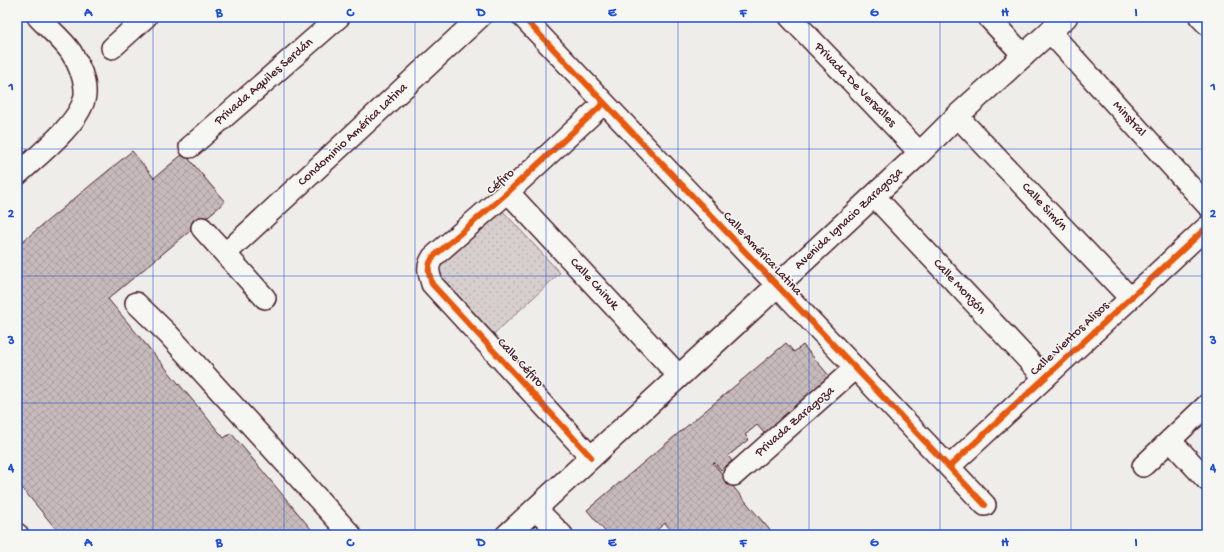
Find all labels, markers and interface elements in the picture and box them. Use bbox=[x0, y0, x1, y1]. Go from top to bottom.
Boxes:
text: A bbox=[83, 6, 93, 21]
text: B bbox=[215, 6, 224, 21]
text: C bbox=[345, 6, 355, 21]
text: D bbox=[476, 6, 486, 21]
text: E bbox=[608, 6, 617, 21]
text: F bbox=[739, 6, 748, 21]
text: G bbox=[870, 6, 879, 21]
text: H bbox=[1001, 6, 1009, 21]
text: I bbox=[1134, 6, 1138, 21]
street label: Privada Aquiles Serdán bbox=[211, 35, 317, 130]
street label: Privada De Versalles bbox=[810, 39, 900, 131]
text: 1 bbox=[7, 80, 14, 95]
street label: Condominio América Latina bbox=[295, 80, 412, 190]
text: 1 bbox=[1209, 80, 1216, 95]
street label: Minstral bbox=[1109, 98, 1149, 140]
street label: Avenida Ignacio Zaragoza bbox=[792, 164, 907, 273]
street label: Céfiro bbox=[484, 166, 518, 198]
street label: Calle Simún bbox=[1018, 180, 1071, 235]
text: 2 bbox=[8, 207, 15, 222]
text: 2 bbox=[1210, 207, 1217, 222]
street label: Calle América Latina bbox=[719, 209, 805, 300]
street label: Calle Chinuk bbox=[566, 255, 622, 314]
street label: Calle Monzón bbox=[930, 256, 989, 318]
street label: Calle Vientos Alisos bbox=[1027, 298, 1113, 379]
text: 3 bbox=[7, 334, 15, 349]
text: 3 bbox=[1209, 334, 1217, 349]
street label: Calle Céfiro bbox=[493, 335, 547, 391]
street label: Privada Zaragoza bbox=[752, 383, 838, 461]
text: 4 bbox=[7, 461, 15, 476]
text: 4 bbox=[1209, 461, 1217, 476]
text: A bbox=[83, 536, 93, 551]
text: B bbox=[215, 536, 224, 551]
text: C bbox=[345, 536, 355, 551]
text: D bbox=[476, 536, 486, 551]
text: E bbox=[608, 536, 617, 551]
text: F bbox=[739, 536, 748, 551]
text: G bbox=[870, 536, 879, 551]
text: H bbox=[1001, 536, 1009, 551]
text: I bbox=[1134, 536, 1138, 551]

